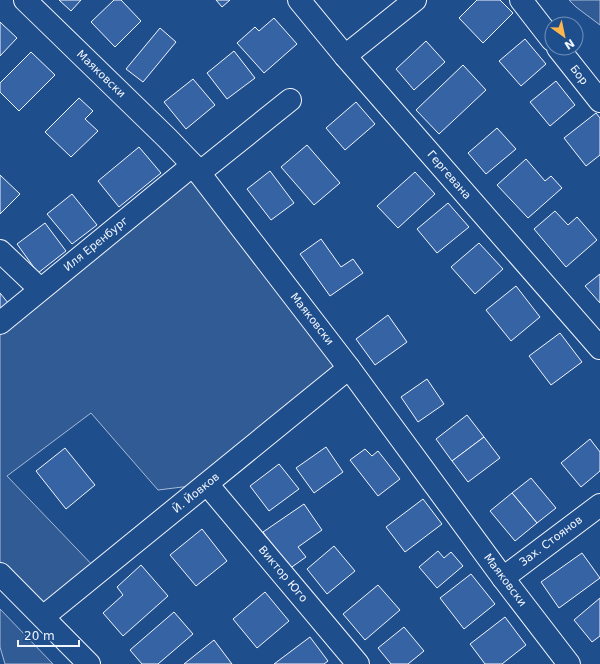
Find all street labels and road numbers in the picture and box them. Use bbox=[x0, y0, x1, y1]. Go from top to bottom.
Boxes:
street label: Маяковски bbox=[74, 48, 128, 100]
street label: Бор bbox=[567, 63, 591, 87]
street label: Гергевана bbox=[424, 148, 474, 202]
street label: Иля Еренбург bbox=[61, 214, 131, 274]
street label: Маяковски bbox=[288, 290, 336, 348]
street label: Й. Йовков bbox=[170, 470, 222, 516]
street label: Зах. Стоянов bbox=[517, 513, 585, 569]
street label: Виктор Юго bbox=[256, 543, 310, 605]
street label: Маяковски bbox=[481, 551, 529, 609]

